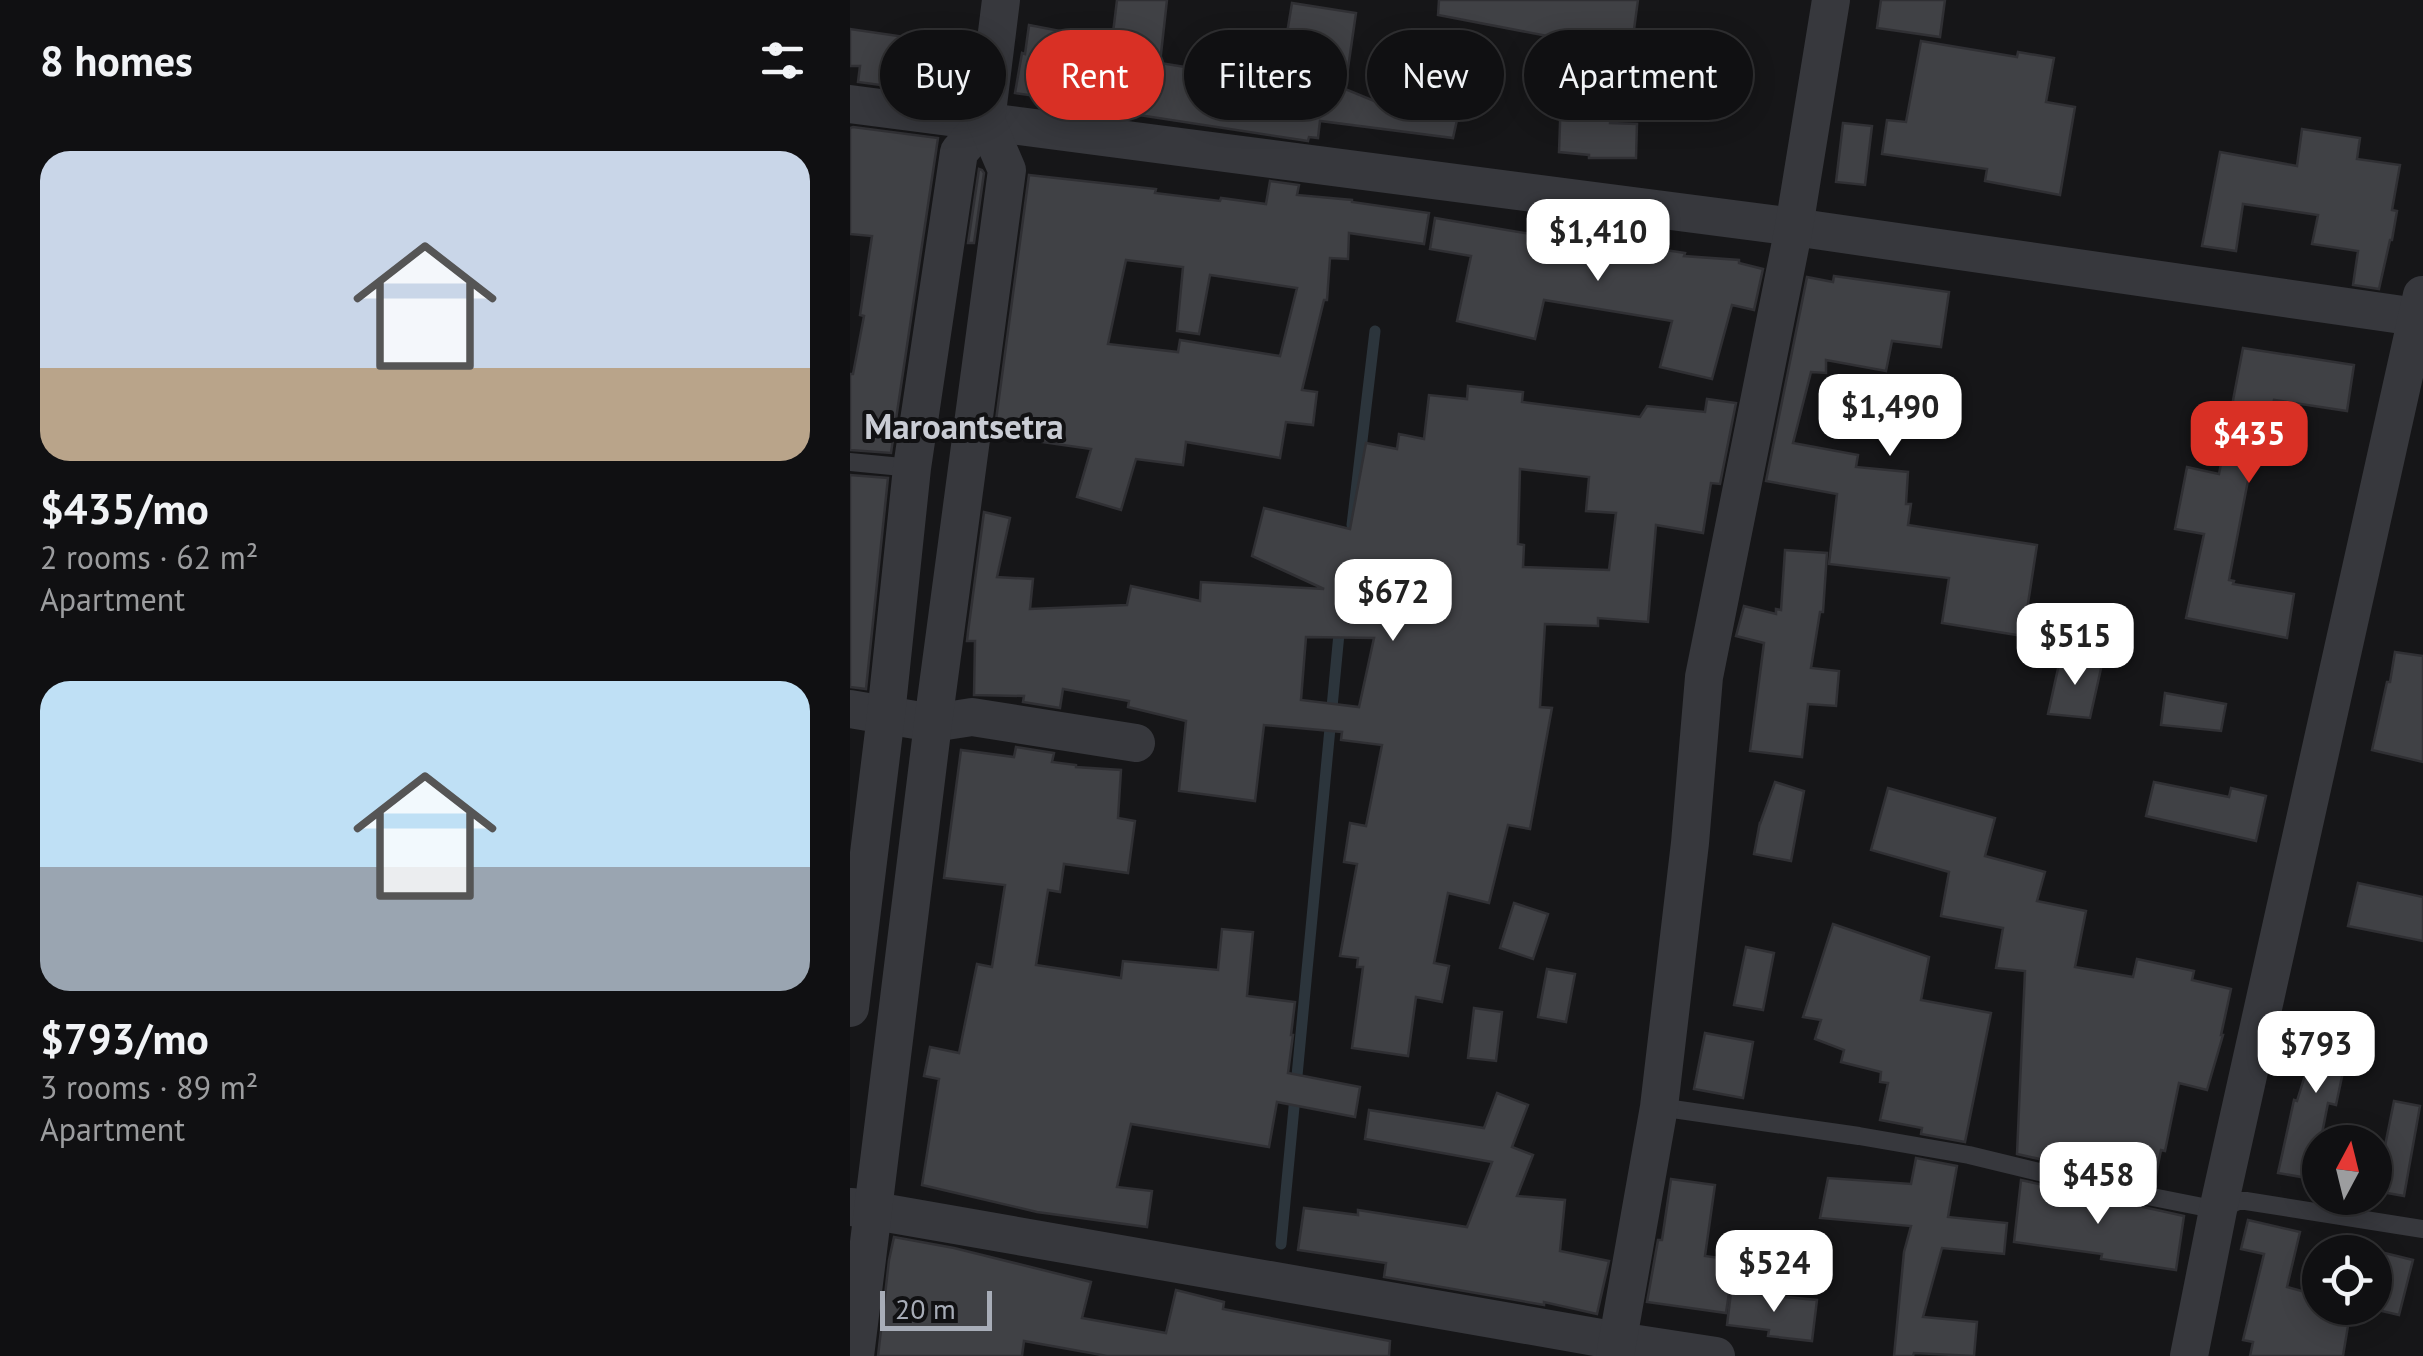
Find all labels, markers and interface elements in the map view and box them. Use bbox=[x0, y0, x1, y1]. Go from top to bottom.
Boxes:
chip: Buy bbox=[880, 30, 1006, 120]
chip: Rent bbox=[1026, 30, 1164, 120]
chip: Filters bbox=[1184, 30, 1347, 120]
chip: New bbox=[1367, 30, 1504, 120]
chip: Apartment bbox=[1524, 30, 1753, 120]
text: 8 homes bbox=[40, 33, 193, 88]
icon: filters bbox=[755, 33, 810, 88]
pin: $1,410 bbox=[1517, 199, 1679, 284]
text: $1,410 bbox=[1549, 210, 1647, 252]
icon: home bbox=[335, 216, 515, 396]
pin: $1,490 bbox=[1809, 374, 1971, 459]
text: $1,490 bbox=[1841, 385, 1939, 427]
pin: $435 bbox=[2190, 401, 2308, 486]
district label: Maroantsetra bbox=[864, 403, 1064, 449]
text: $435 bbox=[2213, 412, 2285, 454]
text: $435/mo bbox=[40, 481, 209, 536]
text: 2 rooms · 62 m² bbox=[40, 536, 258, 578]
pin: $672 bbox=[1334, 559, 1452, 644]
text: $672 bbox=[1357, 570, 1429, 612]
text: Apartment bbox=[40, 578, 185, 620]
pin: $515 bbox=[2016, 603, 2134, 688]
text: $515 bbox=[2039, 614, 2111, 656]
icon: home bbox=[335, 746, 515, 926]
text: $793/mo bbox=[40, 1011, 209, 1066]
pin: $793 bbox=[2257, 1011, 2375, 1096]
text: $793 bbox=[2280, 1022, 2352, 1064]
text: 3 rooms · 89 m² bbox=[40, 1066, 258, 1108]
text: Apartment bbox=[40, 1108, 185, 1150]
north arrow bbox=[2302, 1125, 2392, 1215]
map controls bbox=[2302, 1125, 2392, 1325]
pin: $458 bbox=[2039, 1142, 2157, 1227]
text: $458 bbox=[2062, 1153, 2134, 1195]
pin: $524 bbox=[1715, 1230, 1833, 1315]
button: locate bbox=[2302, 1235, 2392, 1325]
text: $524 bbox=[1738, 1241, 1810, 1283]
scale bar bbox=[880, 1286, 992, 1330]
text: 20 m bbox=[895, 1290, 956, 1327]

